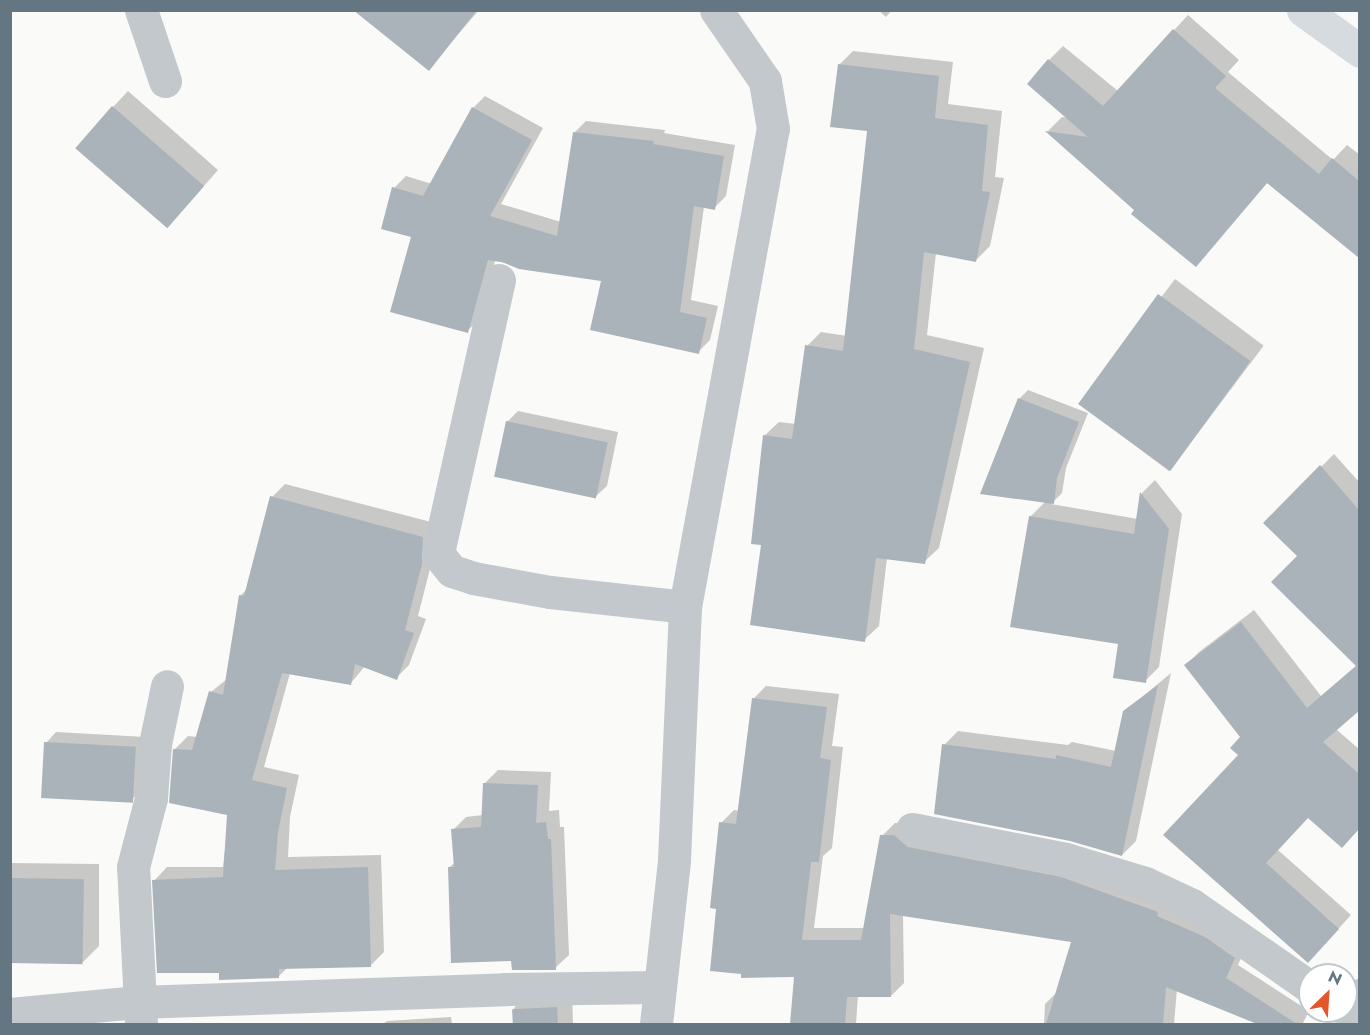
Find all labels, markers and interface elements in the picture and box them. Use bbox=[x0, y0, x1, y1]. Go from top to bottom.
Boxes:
north arrow bbox=[1298, 963, 1358, 1023]
text: N bbox=[1324, 965, 1346, 991]

